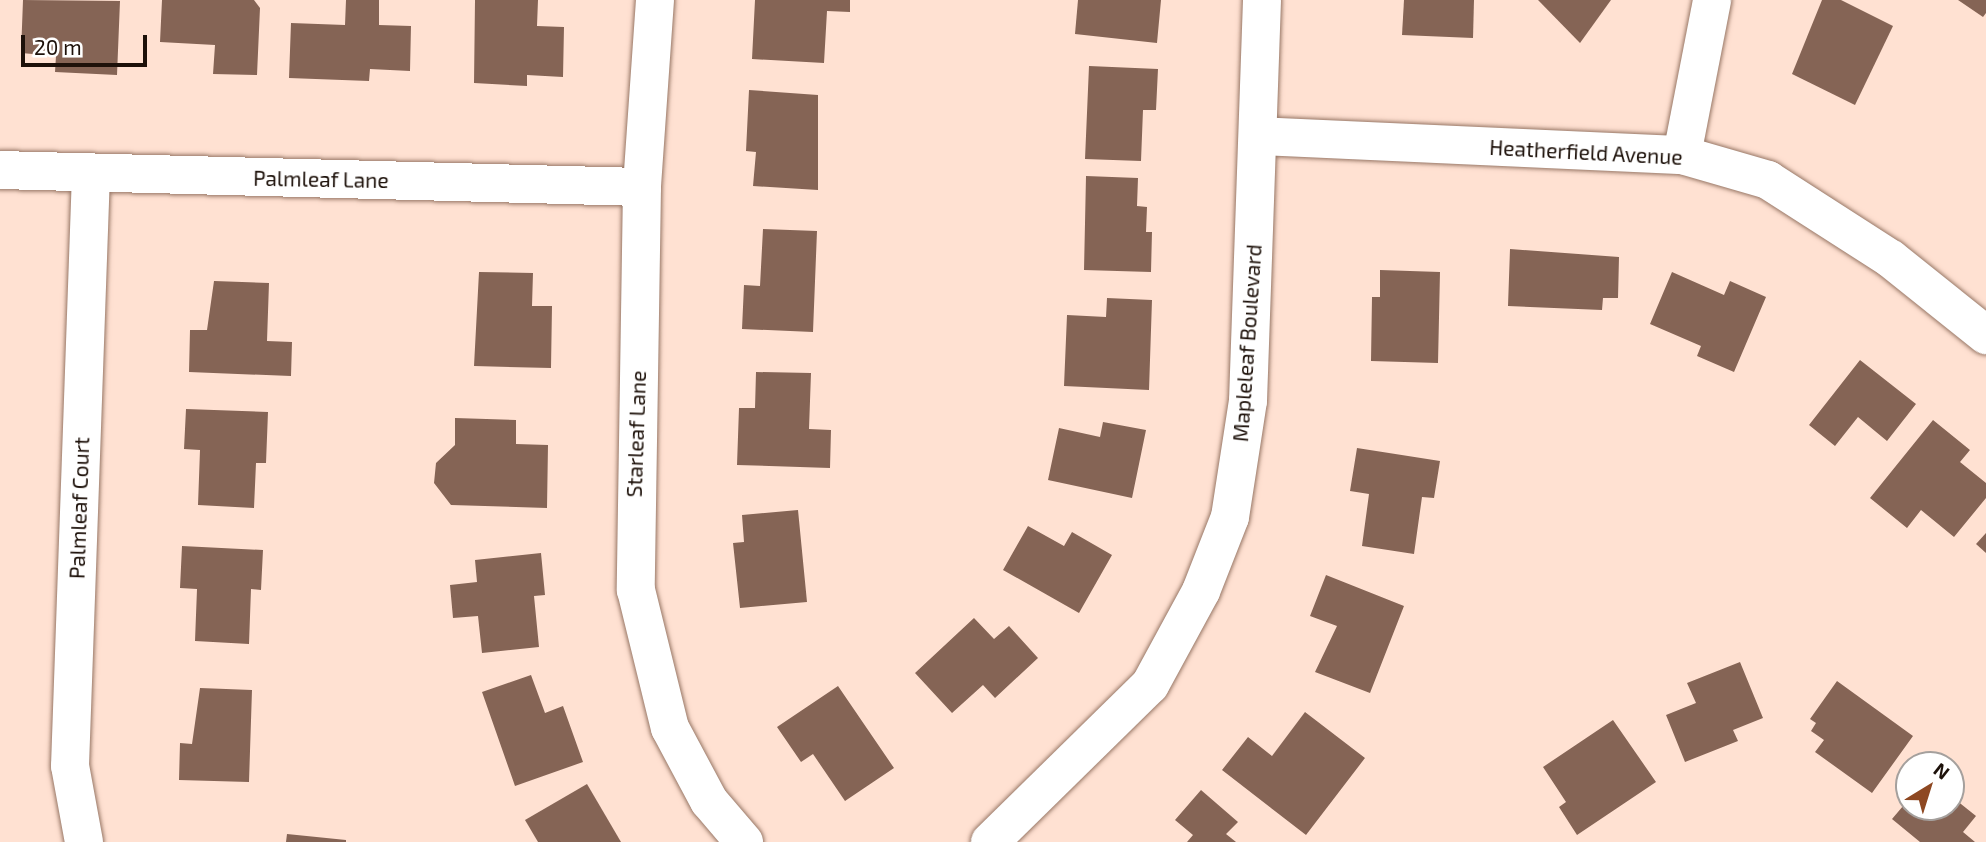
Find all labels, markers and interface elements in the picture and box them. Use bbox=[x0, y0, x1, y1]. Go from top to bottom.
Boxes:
scale bar bbox=[24, 21, 150, 65]
text: 20 m bbox=[34, 34, 82, 59]
street label: Heatherfield Avenue bbox=[1488, 134, 1684, 170]
street label: Palmleaf Lane bbox=[253, 165, 389, 193]
street label: Mapleleaf Boulevard bbox=[1228, 243, 1266, 443]
street label: Starleaf Lane bbox=[621, 370, 651, 498]
street label: Palmleaf Court bbox=[64, 436, 94, 580]
north arrow bbox=[1895, 751, 1965, 821]
text: N bbox=[1930, 757, 1954, 784]

